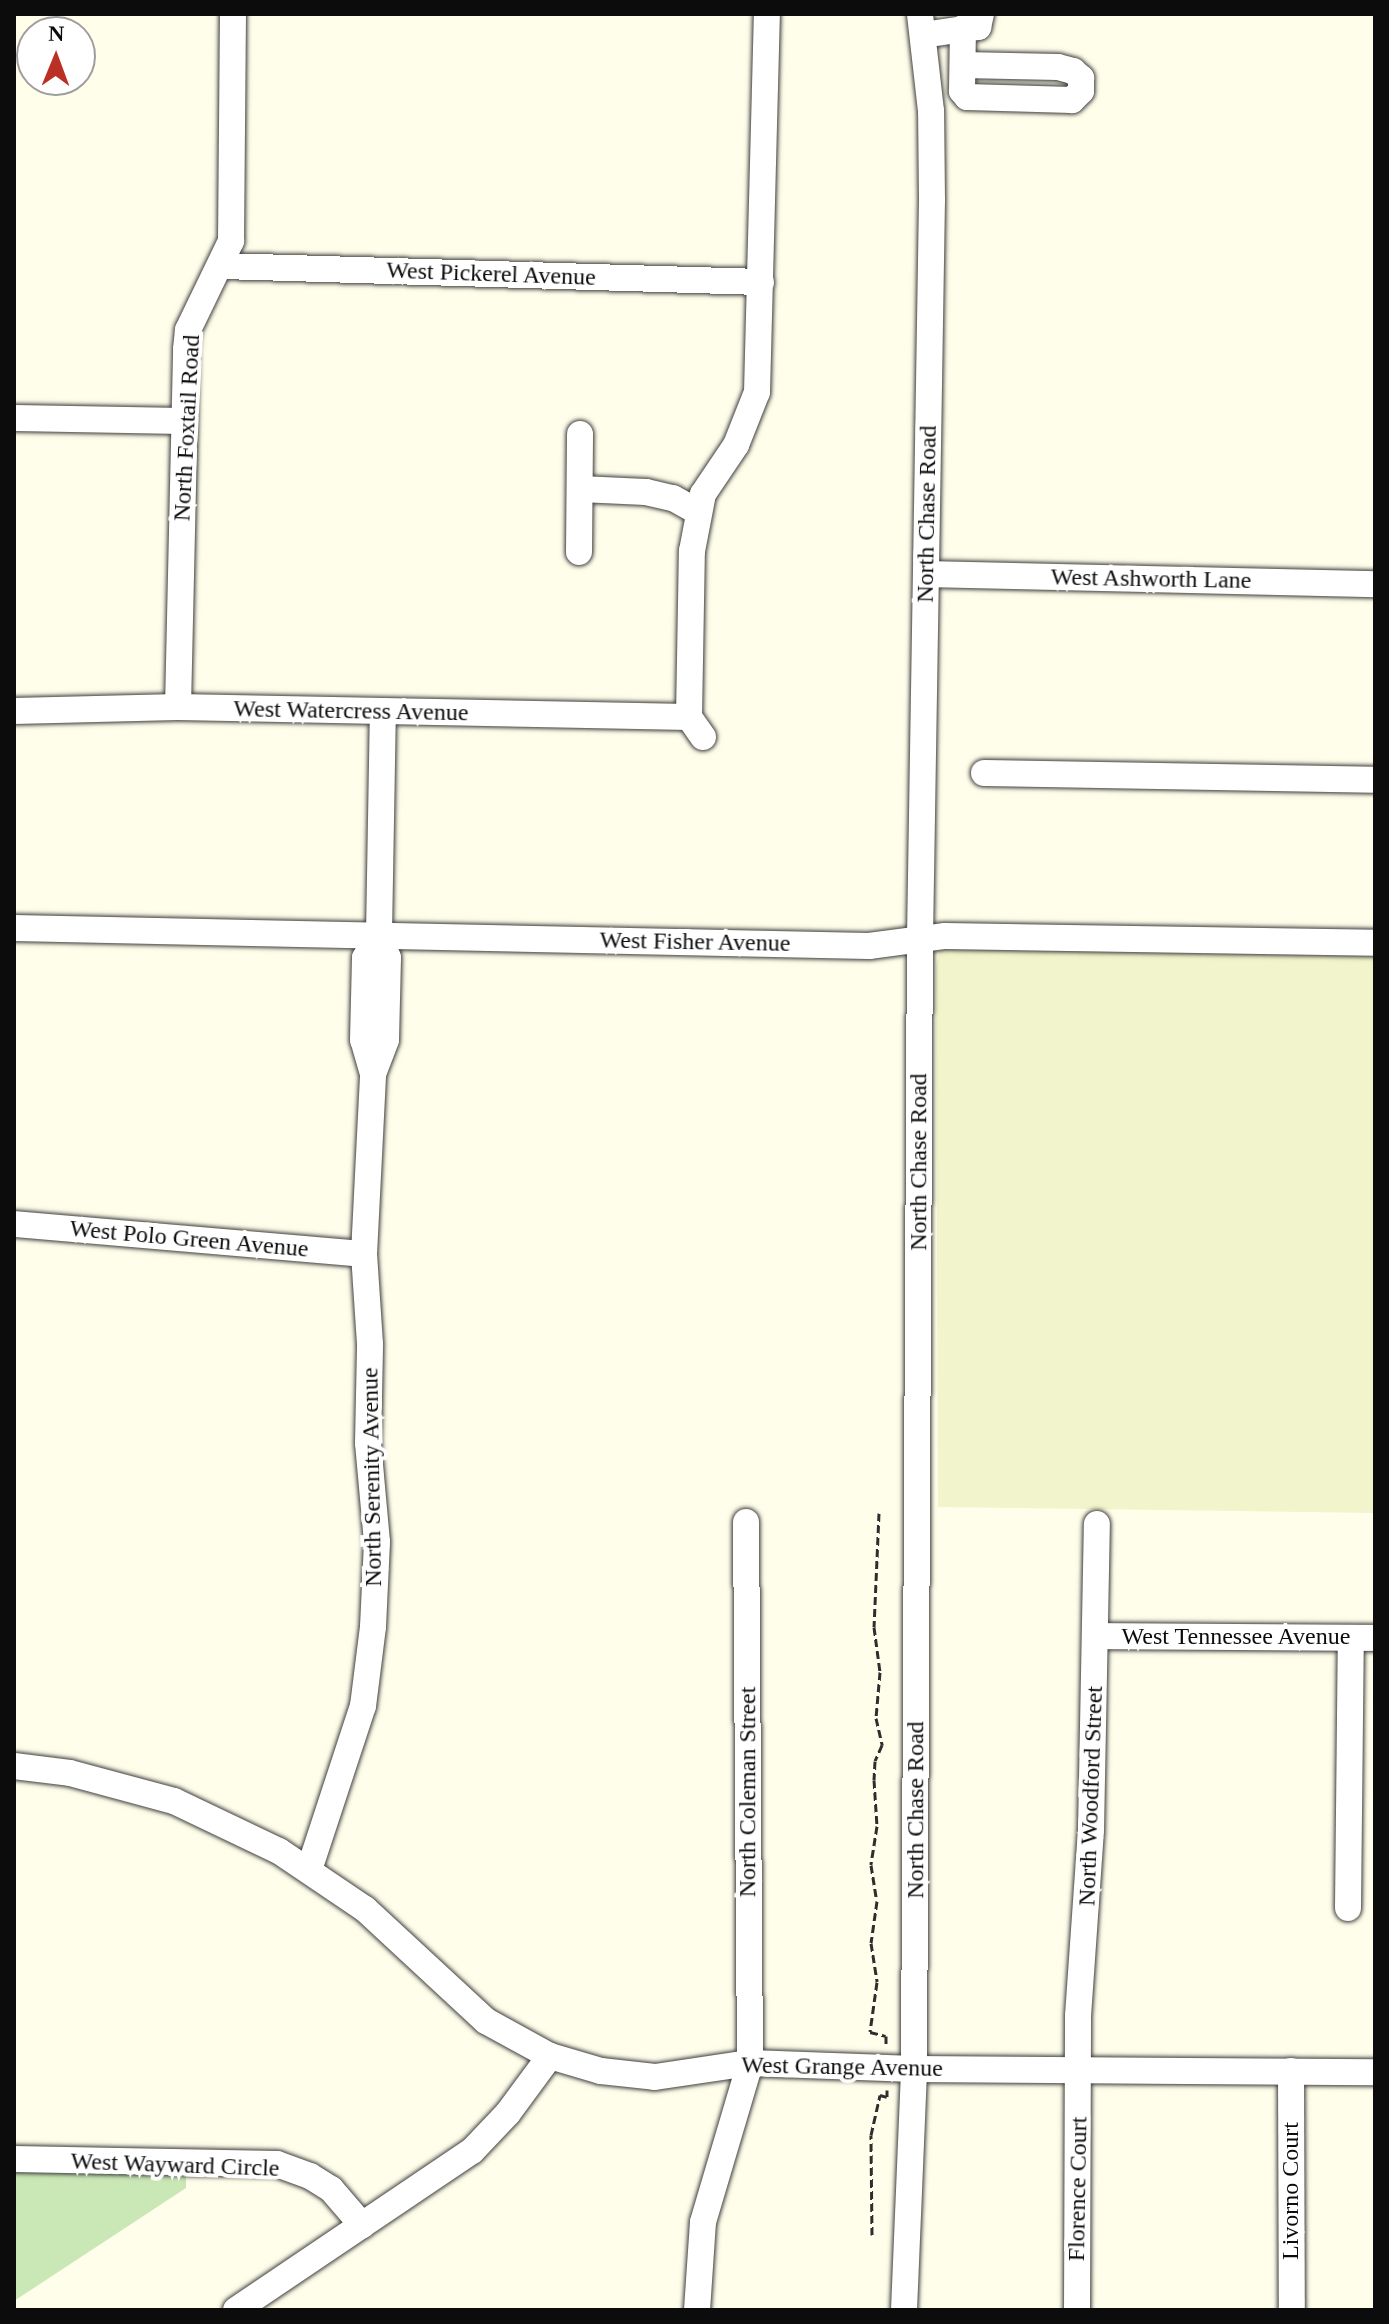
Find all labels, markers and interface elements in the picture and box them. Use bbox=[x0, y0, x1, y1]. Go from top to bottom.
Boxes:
north arrow bbox=[16, 16, 96, 96]
text: N bbox=[48, 21, 65, 46]
street label: West Pickerel Avenue bbox=[385, 256, 597, 292]
street label: North Foxtail Road bbox=[168, 334, 206, 522]
street label: North Chase Road bbox=[911, 425, 943, 603]
street label: West Ashworth Lane bbox=[1050, 563, 1252, 595]
street label: West Watercress Avenue bbox=[232, 695, 470, 727]
street label: West Fisher Avenue bbox=[599, 926, 791, 958]
street label: North Chase Road bbox=[905, 1073, 933, 1251]
street label: West Polo Green Avenue bbox=[68, 1214, 310, 1264]
street label: North Serenity Avenue bbox=[356, 1366, 388, 1588]
street label: West Tennessee Avenue bbox=[1121, 1623, 1351, 1651]
street label: North Woodford Street bbox=[1073, 1685, 1109, 1907]
street label: North Coleman Street bbox=[734, 1687, 762, 1897]
street label: North Chase Road bbox=[902, 1721, 930, 1899]
street label: West Grange Avenue bbox=[740, 2051, 944, 2083]
street label: Florence Court bbox=[1062, 2116, 1094, 2262]
street label: Livorno Court bbox=[1277, 2122, 1305, 2260]
street label: West Wayward Circle bbox=[70, 2147, 280, 2183]

